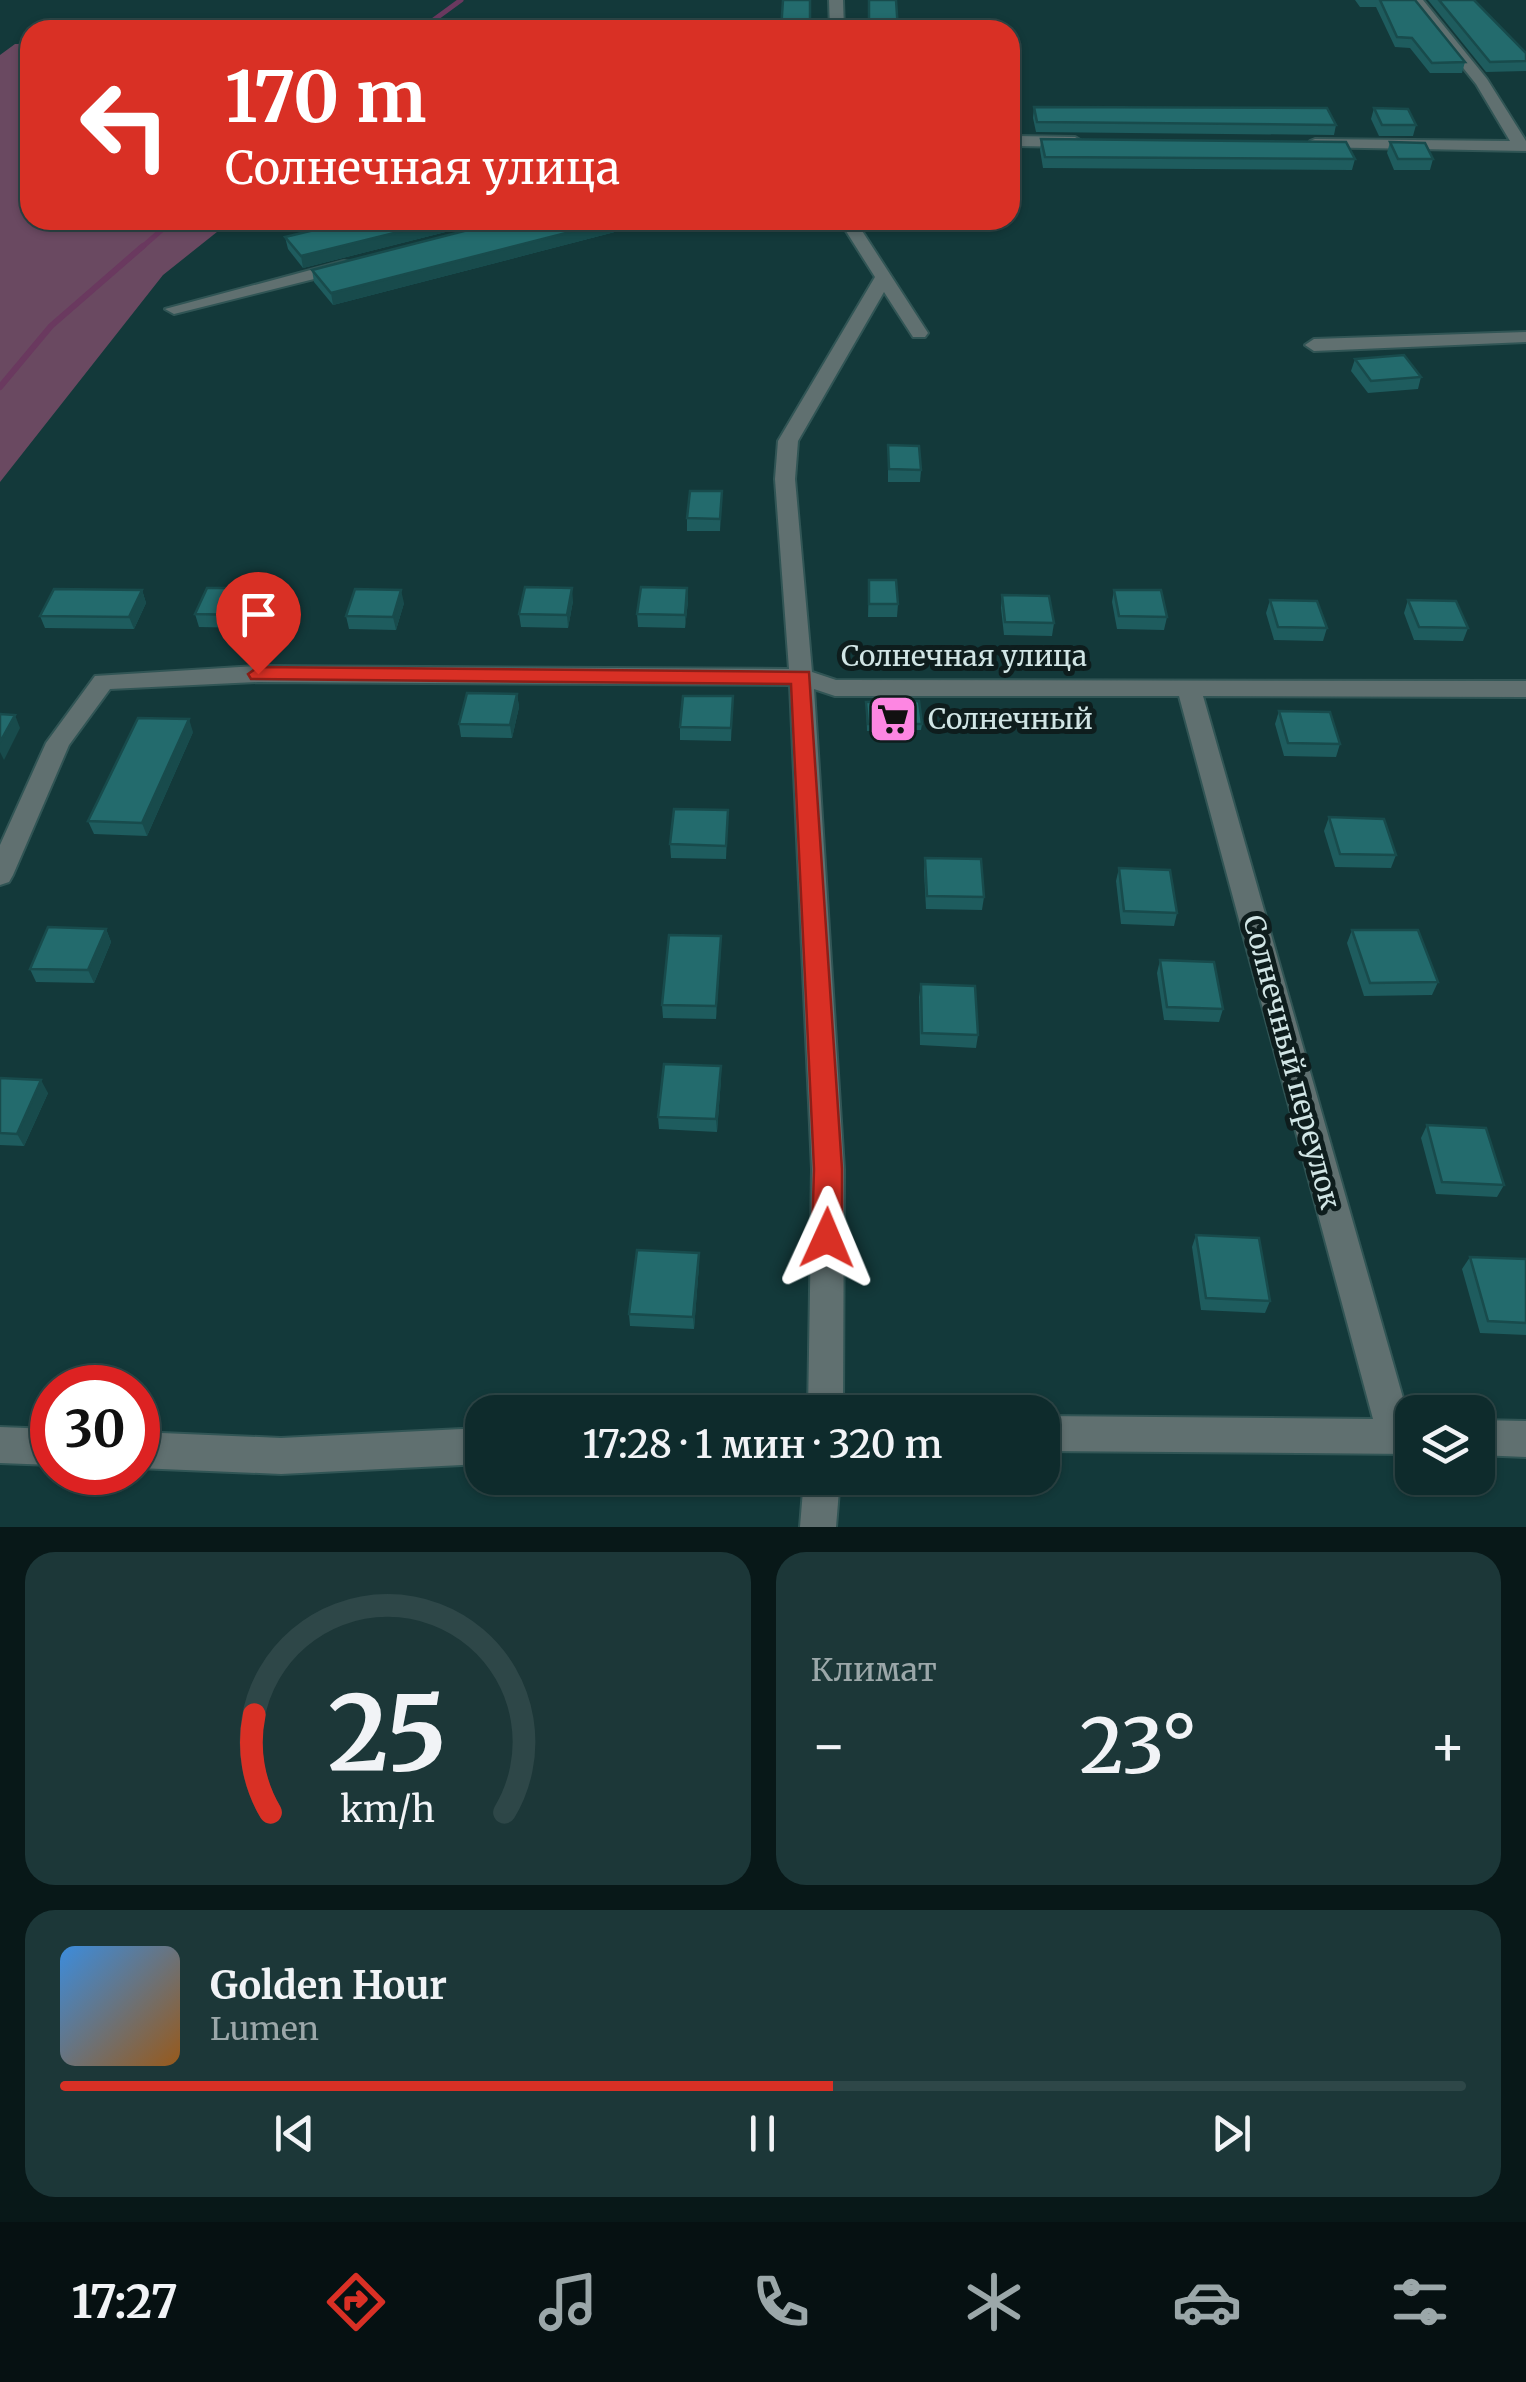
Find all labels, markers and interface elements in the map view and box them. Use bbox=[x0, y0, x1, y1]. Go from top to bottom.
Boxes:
text: 170 m bbox=[225, 53, 426, 141]
icon: left bbox=[60, 60, 190, 190]
text: Солнечная улица bbox=[225, 140, 620, 196]
pin bbox=[216, 572, 301, 675]
icon: arrive bbox=[231, 587, 286, 642]
street label: Солнечная улица bbox=[841, 638, 1087, 674]
supermarket icon: Солнечный bbox=[867, 693, 919, 745]
place label: Солнечный bbox=[928, 701, 1093, 737]
street label: Солнечный переулок bbox=[1235, 911, 1349, 1213]
position arrow bbox=[775, 1186, 879, 1290]
speed limit sign: 30 bbox=[30, 1365, 160, 1495]
map controls bbox=[1395, 1395, 1495, 1495]
button: layers bbox=[1395, 1395, 1495, 1495]
text: 17:28 · 1 мин · 320 m bbox=[582, 1421, 943, 1468]
text: Климат bbox=[811, 1650, 937, 1690]
text: 25 bbox=[328, 1668, 447, 1798]
text: 23° bbox=[1079, 1699, 1197, 1793]
text: − bbox=[811, 1711, 847, 1780]
text: + bbox=[1429, 1711, 1466, 1780]
text: km/h bbox=[340, 1787, 435, 1832]
text: Golden Hour bbox=[210, 1962, 447, 2009]
text: Lumen bbox=[210, 2009, 319, 2049]
icon: previous bbox=[267, 2106, 322, 2161]
icon: pause bbox=[735, 2106, 790, 2161]
icon: next bbox=[1204, 2106, 1259, 2161]
icon: directions bbox=[321, 2267, 391, 2337]
icon: music bbox=[533, 2267, 603, 2337]
icon: phone bbox=[746, 2267, 816, 2337]
icon: climate bbox=[959, 2267, 1029, 2337]
icon: car bbox=[1172, 2267, 1242, 2337]
icon: filters bbox=[1385, 2267, 1455, 2337]
text: 17:27 bbox=[71, 2274, 178, 2330]

